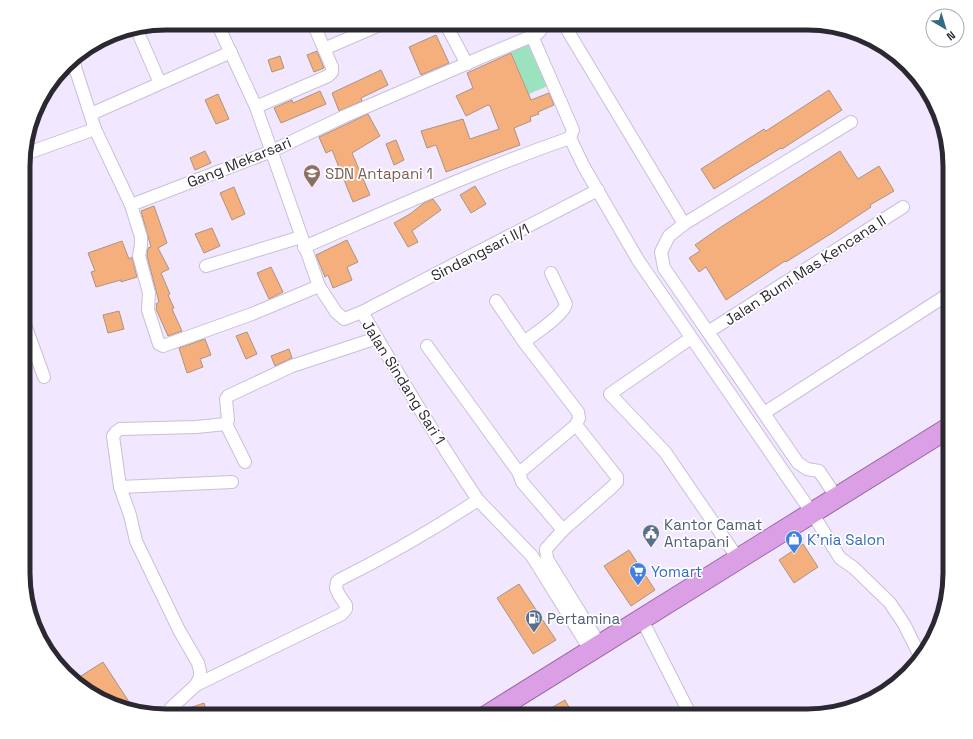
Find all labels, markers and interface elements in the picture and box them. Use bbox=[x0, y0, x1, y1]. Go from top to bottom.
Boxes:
north arrow bbox=[925, 8, 965, 48]
text: N bbox=[944, 28, 958, 44]
street label: Gang Mekarsari bbox=[184, 132, 294, 192]
school or university icon: SDN Antapani 1 bbox=[302, 163, 322, 188]
place label: SDN Antapani 1 bbox=[325, 164, 433, 183]
street label: Jalan Bumi Mas Kencana II bbox=[721, 211, 889, 329]
street label: Sindangsari II/1 bbox=[428, 219, 532, 285]
street label: Jalan Sindang Sari 1 bbox=[358, 316, 450, 448]
place label: Kantor Camat Antapani bbox=[664, 515, 762, 551]
public building icon: Kantor Camat Antapani bbox=[641, 523, 661, 548]
shop icon: K'nia Salon bbox=[784, 529, 804, 554]
place label: K'nia Salon bbox=[807, 530, 885, 549]
supermarket icon: Yomart bbox=[628, 561, 648, 586]
place label: Yomart bbox=[651, 562, 702, 581]
fuel station icon: Pertamina bbox=[524, 608, 544, 633]
place label: Pertamina bbox=[547, 609, 621, 628]

